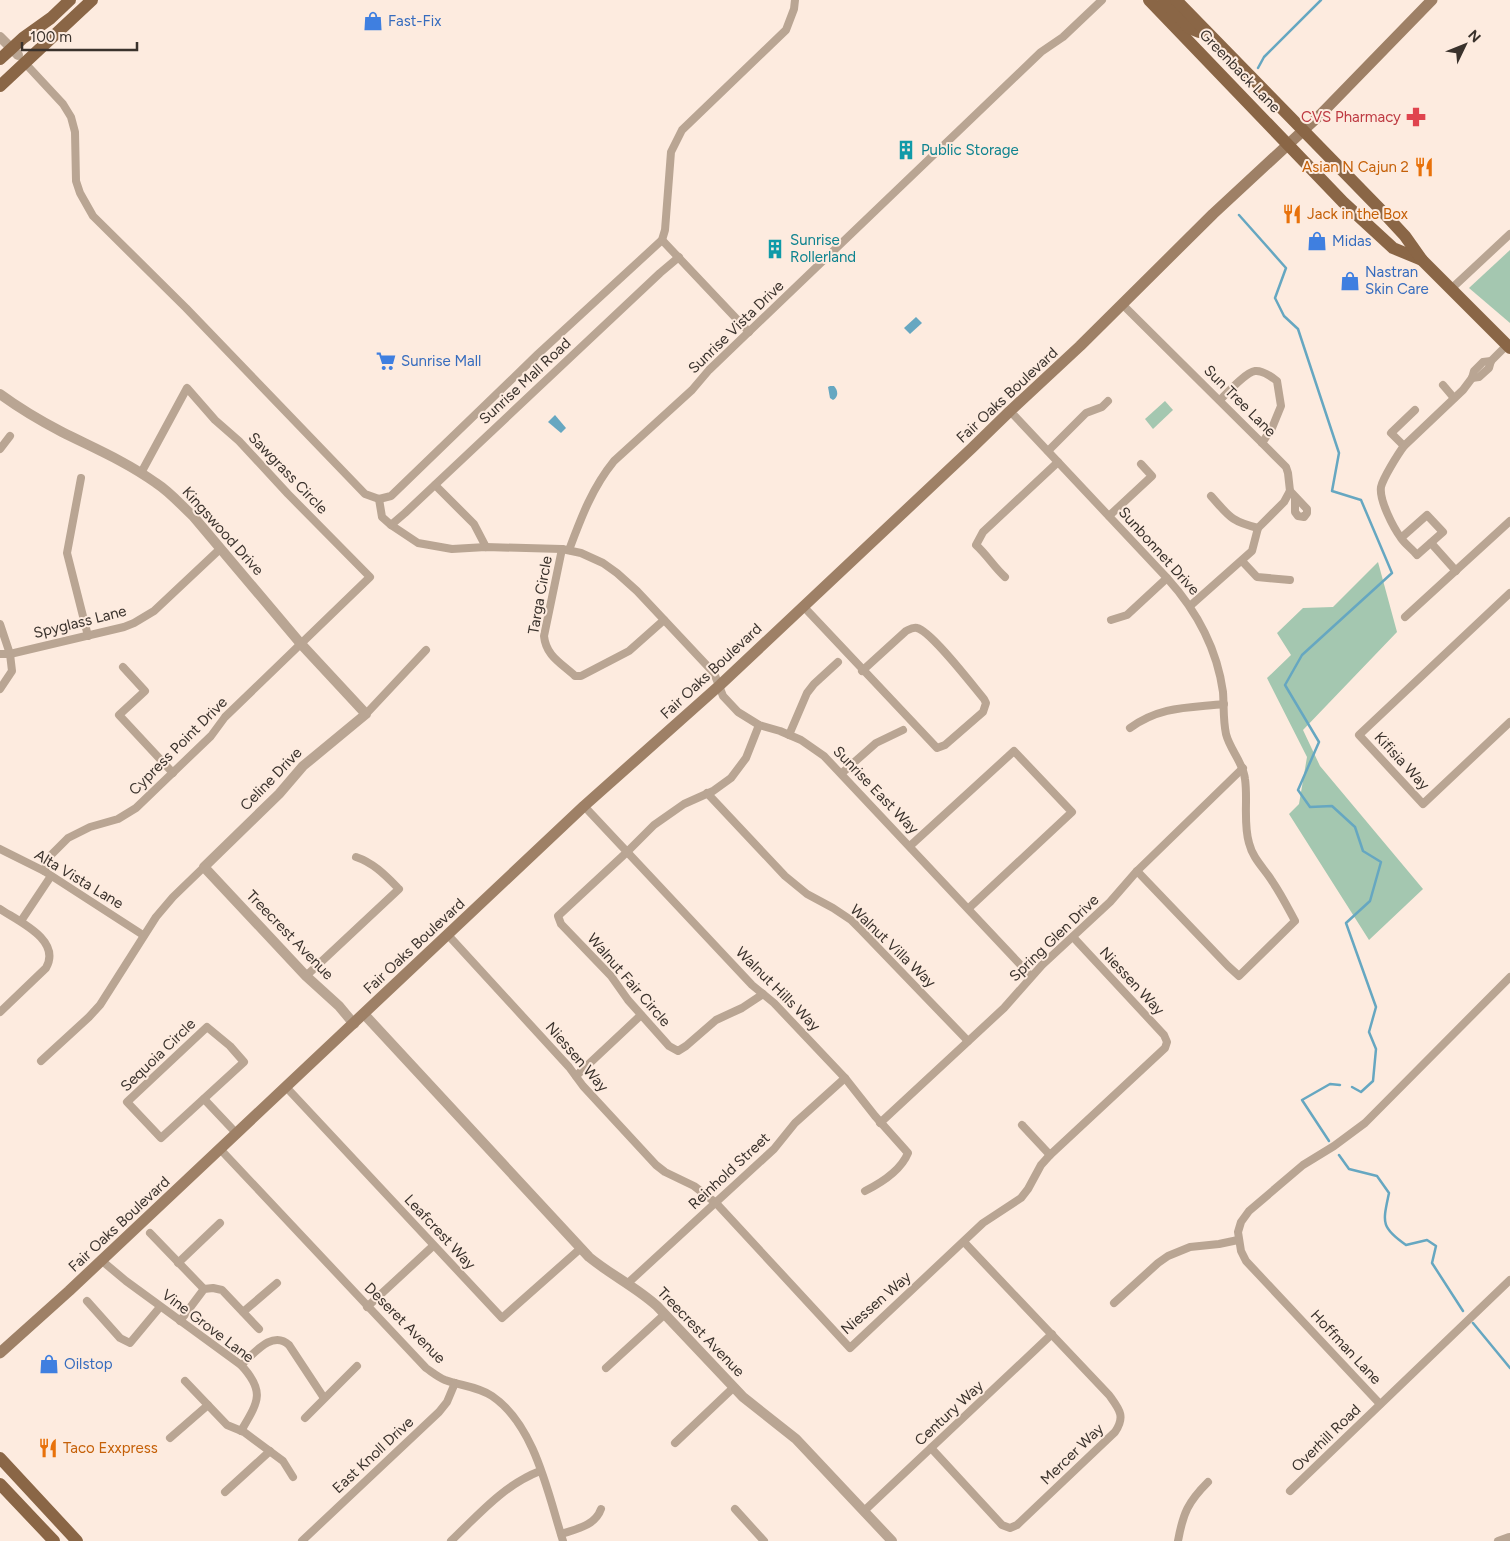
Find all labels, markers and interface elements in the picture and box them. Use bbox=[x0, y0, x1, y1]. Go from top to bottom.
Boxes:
shop icon: Fast-Fix bbox=[362, 10, 384, 32]
place label: Fast-Fix bbox=[388, 12, 441, 30]
scale bar bbox=[22, 20, 138, 52]
north arrow bbox=[1440, 20, 1490, 70]
street label: Greenback Lane bbox=[1196, 26, 1284, 116]
text: N bbox=[1464, 27, 1484, 46]
text: 100 m bbox=[30, 28, 72, 46]
pharmacy icon: CVS Pharmacy bbox=[1405, 106, 1427, 128]
place label: CVS Pharmacy bbox=[1301, 108, 1401, 126]
building icon: Public Storage bbox=[895, 139, 917, 161]
place label: Public Storage bbox=[921, 141, 1019, 159]
restaurant icon: Asian N Cajun 2 bbox=[1413, 156, 1435, 178]
place label: Asian N Cajun 2 bbox=[1302, 158, 1409, 176]
restaurant icon: Jack in the Box bbox=[1281, 203, 1303, 225]
place label: Jack in the Box bbox=[1307, 205, 1408, 223]
shop icon: Midas bbox=[1306, 230, 1328, 252]
place label: Sunrise Rollerland bbox=[790, 231, 856, 266]
place label: Midas bbox=[1332, 232, 1372, 250]
building icon: Sunrise Rollerland bbox=[764, 238, 786, 260]
place label: Nastran Skin Care bbox=[1365, 263, 1429, 298]
shop icon: Nastran Skin Care bbox=[1339, 270, 1361, 292]
street label: Sunrise Vista Drive bbox=[684, 277, 788, 377]
street label: Sunrise Mall Road bbox=[476, 334, 574, 428]
street label: Fair Oaks Boulevard bbox=[953, 343, 1061, 447]
supermarket icon: Sunrise Mall bbox=[375, 350, 397, 372]
place label: Sunrise Mall bbox=[401, 352, 481, 370]
street label: Sun Tree Lane bbox=[1200, 361, 1280, 441]
street label: Sawgrass Circle bbox=[245, 428, 331, 518]
street label: Kingswood Drive bbox=[179, 483, 267, 579]
street label: Sunbonnet Drive bbox=[1115, 503, 1203, 599]
street label: Targa Circle bbox=[524, 554, 556, 636]
street label: Spyglass Lane bbox=[32, 602, 128, 642]
street label: Fair Oaks Boulevard bbox=[657, 619, 765, 723]
street label: Cypress Point Drive bbox=[125, 693, 231, 799]
street label: Kifisia Way bbox=[1371, 728, 1433, 794]
street label: Sunrise East Way bbox=[829, 742, 923, 838]
street label: Celine Drive bbox=[236, 744, 306, 814]
street label: Alta Vista Lane bbox=[31, 845, 127, 913]
street label: Treecrest Avenue bbox=[243, 886, 337, 984]
street label: Spring Glen Drive bbox=[1006, 891, 1102, 985]
street label: Fair Oaks Boulevard bbox=[360, 894, 468, 998]
street label: Walnut Villa Way bbox=[846, 901, 940, 991]
street label: Walnut Fair Circle bbox=[584, 930, 674, 1030]
street label: Walnut Hills Way bbox=[732, 943, 824, 1035]
street label: Niessen Way bbox=[1096, 943, 1168, 1019]
street label: Sequoia Circle bbox=[117, 1015, 199, 1095]
street label: Niessen Way bbox=[542, 1018, 612, 1096]
street label: Reinhold Street bbox=[685, 1129, 774, 1213]
street label: Fair Oaks Boulevard bbox=[65, 1172, 173, 1276]
street label: Leafcrest Way bbox=[401, 1191, 479, 1273]
street label: Niessen Way bbox=[837, 1268, 915, 1338]
street label: Deseret Avenue bbox=[361, 1279, 449, 1367]
street label: Treecrest Avenue bbox=[654, 1283, 748, 1381]
street label: Vine Grove Lane bbox=[158, 1286, 258, 1366]
street label: Hoffman Lane bbox=[1307, 1306, 1385, 1388]
shop icon: Oilstop bbox=[38, 1353, 60, 1375]
place label: Oilstop bbox=[64, 1355, 113, 1373]
street label: Century Way bbox=[911, 1377, 987, 1449]
street label: Overhill Road bbox=[1288, 1401, 1364, 1475]
street label: East Knoll Drive bbox=[329, 1413, 417, 1497]
street label: Mercer Way bbox=[1037, 1420, 1107, 1488]
restaurant icon: Taco Exxpress bbox=[37, 1437, 59, 1459]
place label: Taco Exxpress bbox=[63, 1439, 158, 1457]

